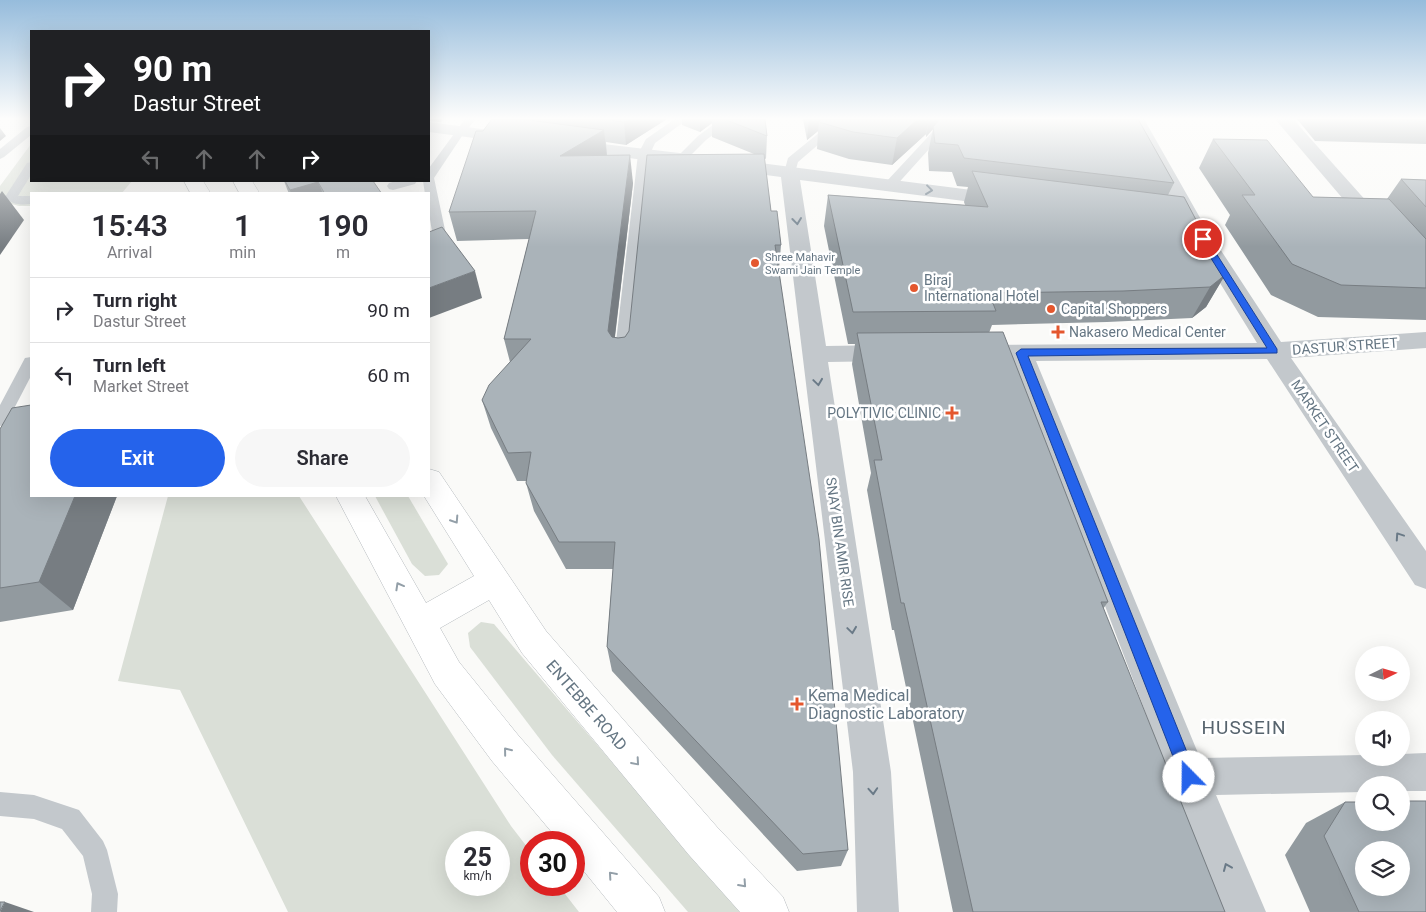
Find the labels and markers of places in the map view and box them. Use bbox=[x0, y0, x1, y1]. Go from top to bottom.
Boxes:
pin bbox=[1182, 218, 1224, 260]
place label: Shree Mahavir Swami Jain Temple bbox=[765, 251, 861, 277]
marker: Shree Mahavir Swami Jain Temple bbox=[749, 257, 761, 269]
place label: Biraj International Hotel bbox=[924, 272, 1039, 304]
marker: Biraj International Hotel bbox=[908, 282, 920, 294]
place label: Capital Shoppers bbox=[1061, 301, 1167, 317]
marker: Capital Shoppers bbox=[1045, 303, 1057, 315]
place label: Nakasero Medical Center bbox=[1069, 324, 1226, 340]
marker: Nakasero Medical Center bbox=[1051, 325, 1065, 339]
place label: POLYTIVIC CLINIC bbox=[827, 405, 941, 421]
marker: POLYTIVIC CLINIC bbox=[945, 406, 959, 420]
place label: Kema Medical Diagnostic Laboratory bbox=[808, 686, 965, 723]
marker: Kema Medical Diagnostic Laboratory bbox=[790, 697, 804, 711]

